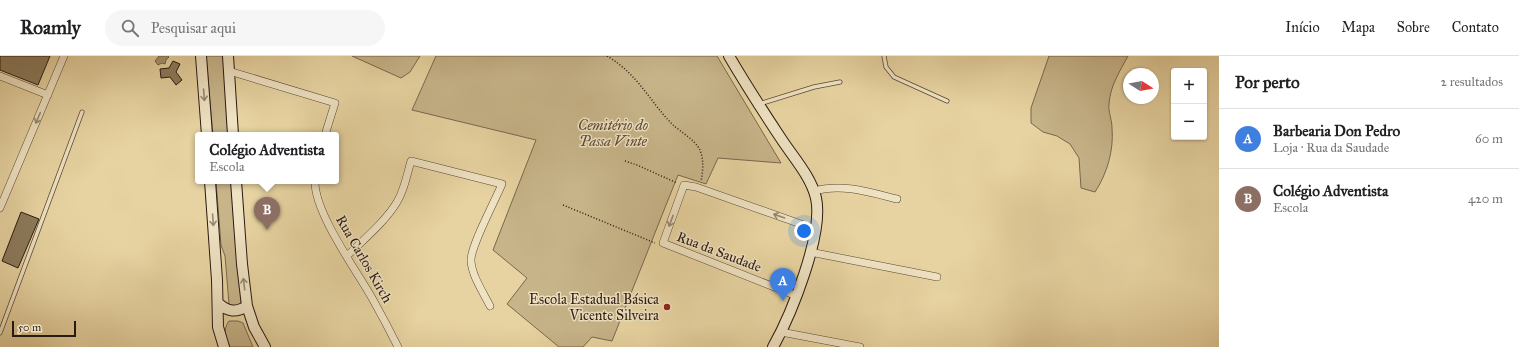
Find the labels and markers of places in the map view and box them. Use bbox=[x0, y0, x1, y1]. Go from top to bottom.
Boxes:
pin: B bbox=[254, 197, 280, 230]
pin: A bbox=[770, 268, 796, 301]
place label: Escola Estadual Básica Vicente Silveira bbox=[529, 291, 659, 324]
marker: Escola Estadual Básica Vicente Silveira bbox=[662, 302, 672, 312]

